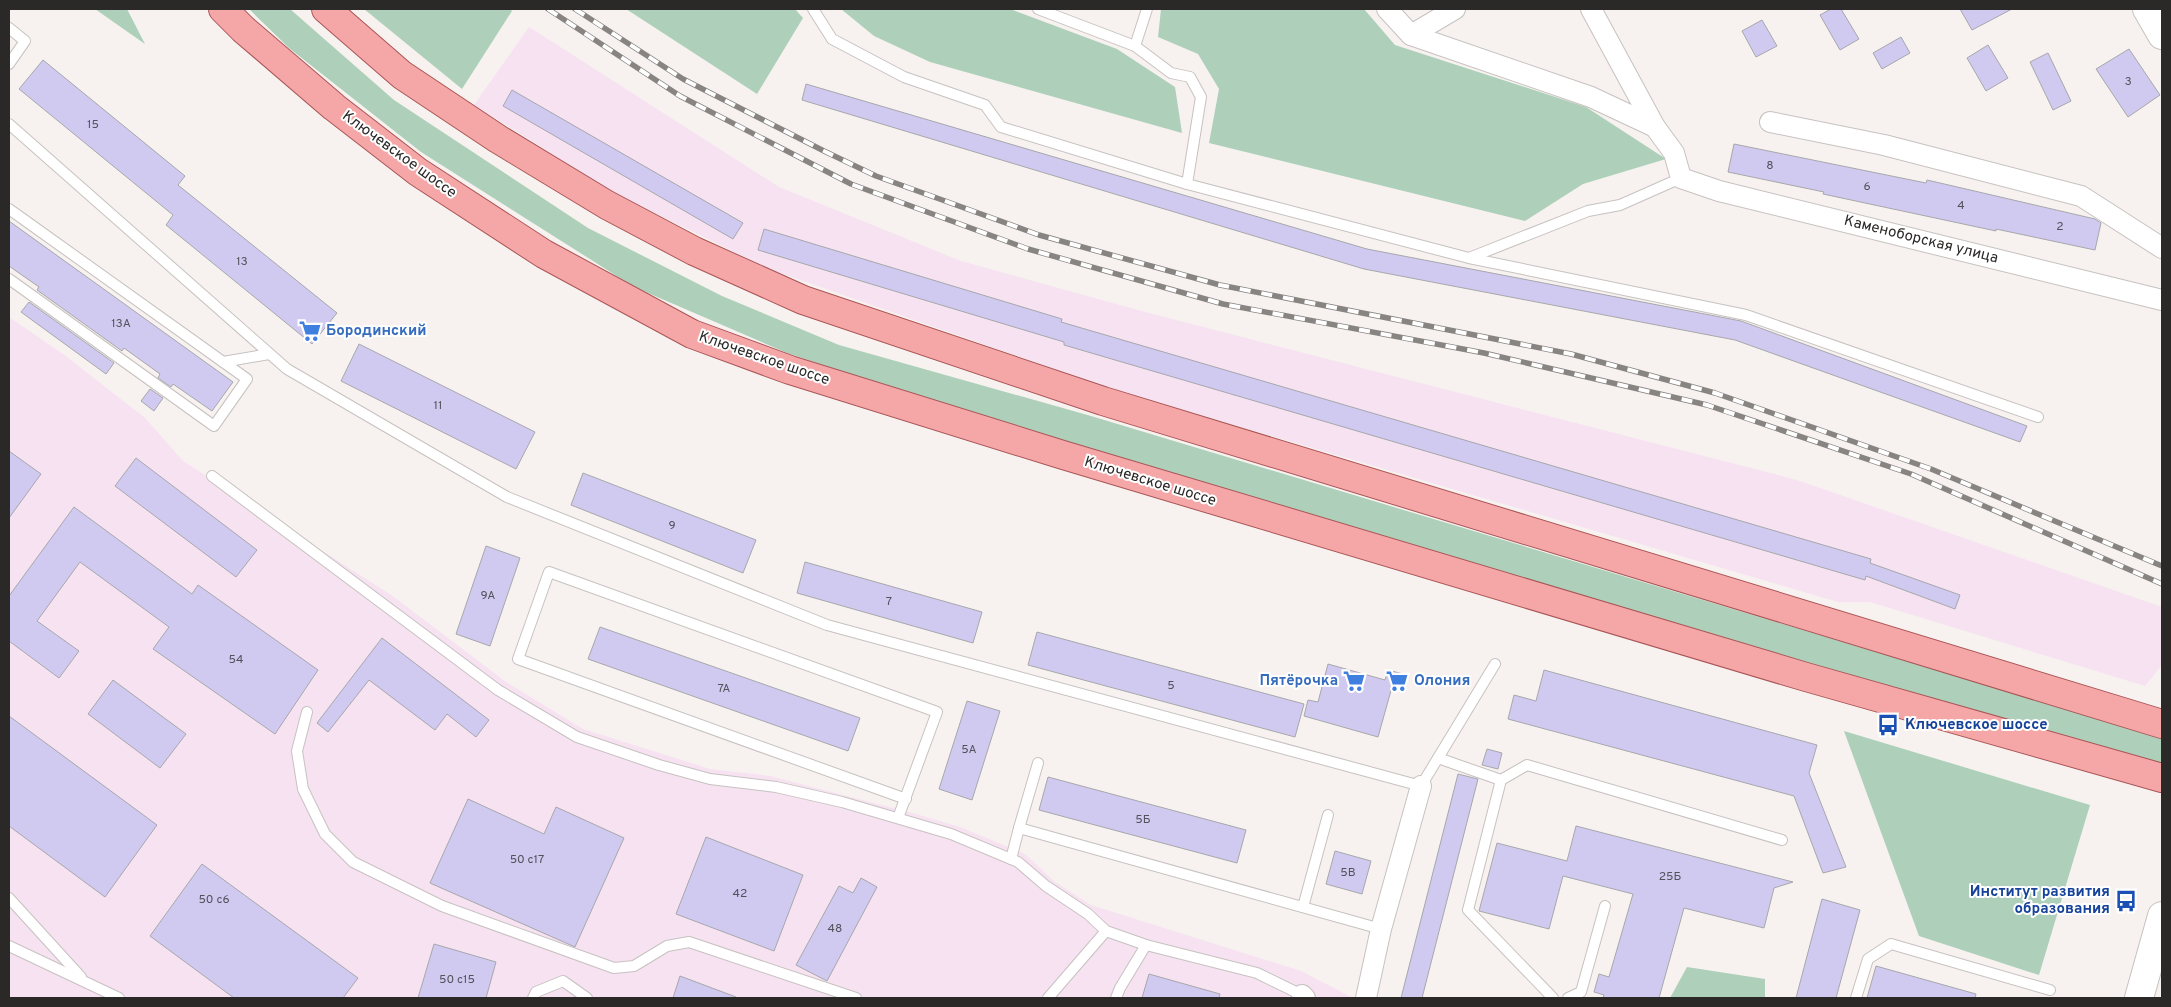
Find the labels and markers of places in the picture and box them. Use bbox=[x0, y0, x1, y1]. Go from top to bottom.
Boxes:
supermarket icon: Бородинский bbox=[297, 318, 323, 344]
place label: Бородинский bbox=[326, 322, 426, 341]
supermarket icon: Пятёрочка bbox=[1341, 668, 1367, 694]
supermarket icon: Олония bbox=[1384, 668, 1410, 694]
place label: Пятёрочка bbox=[1260, 672, 1338, 691]
place label: Олония bbox=[1414, 672, 1470, 691]
bus stop icon: Ключевское шоссе bbox=[1875, 712, 1901, 738]
place label: Ключевское шоссе bbox=[1905, 716, 2048, 735]
place label: Институт развития образования bbox=[1970, 883, 2110, 919]
bus stop icon: Институт развития образования bbox=[2113, 888, 2139, 914]

